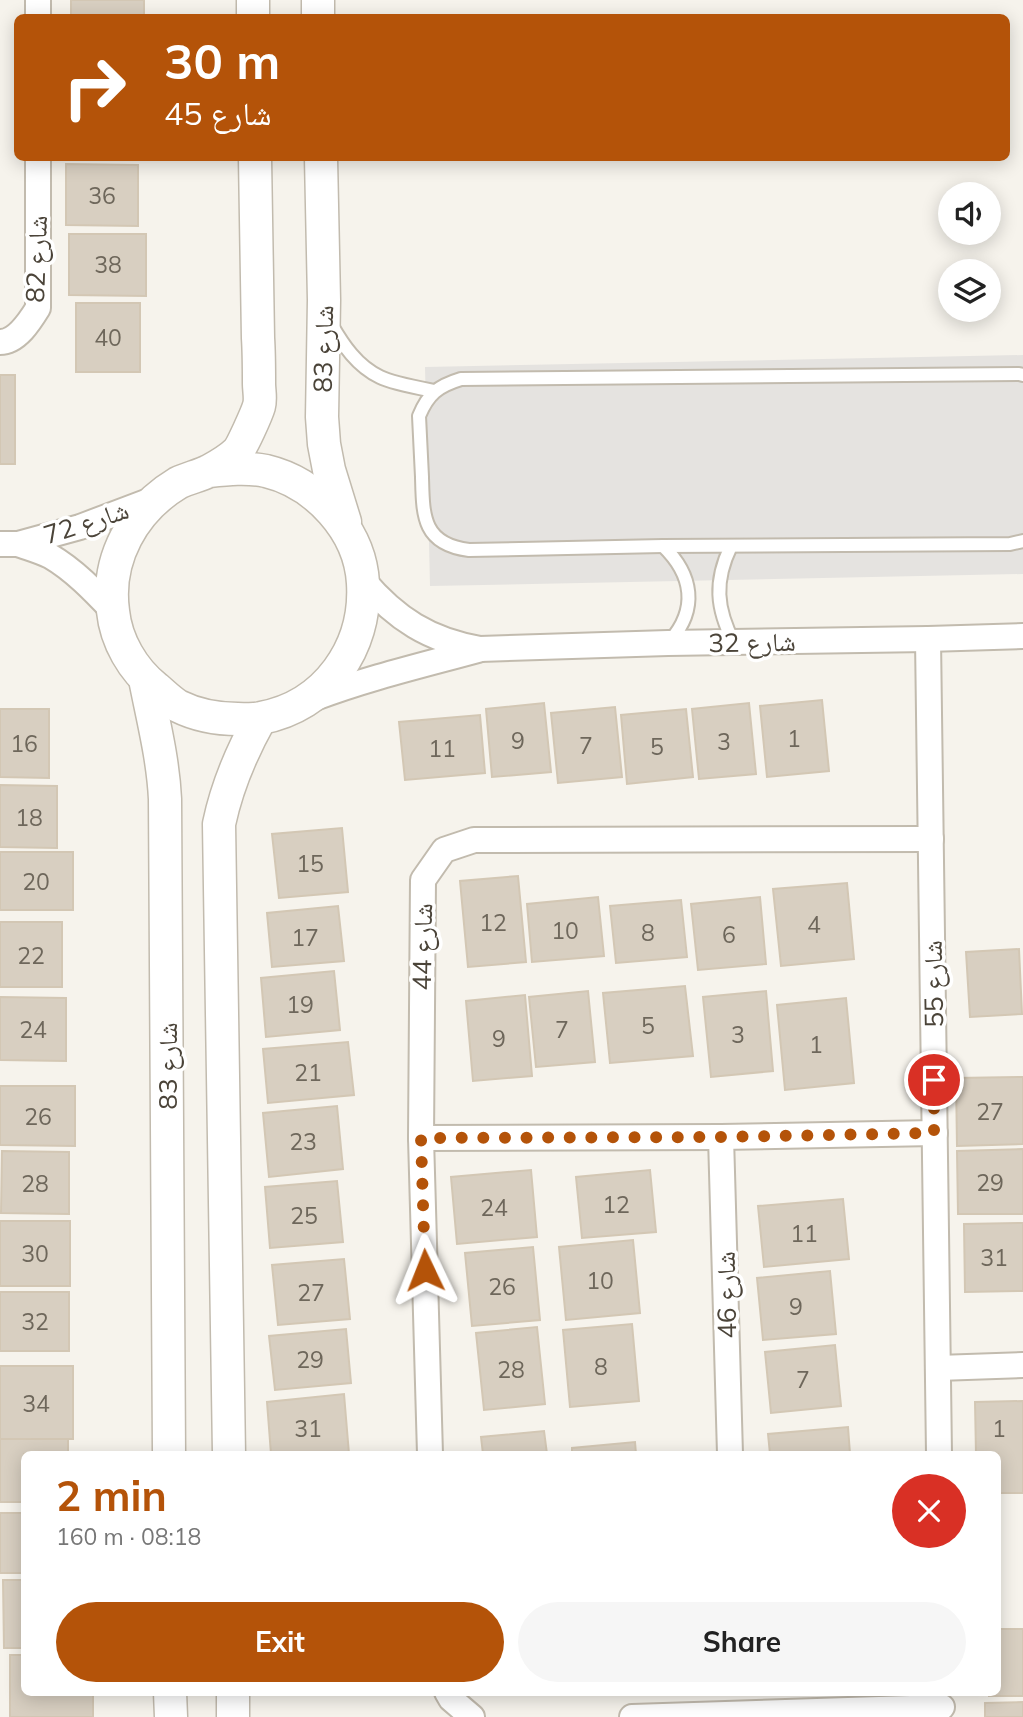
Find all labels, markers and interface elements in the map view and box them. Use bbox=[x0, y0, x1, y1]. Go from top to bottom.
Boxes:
text: 30 m bbox=[164, 30, 280, 91]
icon: right bbox=[49, 42, 140, 133]
text: شارع 45 bbox=[164, 93, 272, 133]
house number: 36 bbox=[88, 181, 116, 210]
map controls bbox=[938, 182, 1001, 322]
button: sound bbox=[938, 182, 1001, 245]
street label: شارع 82 bbox=[18, 215, 54, 303]
house number: 38 bbox=[94, 250, 122, 279]
button: layers bbox=[938, 259, 1001, 322]
street label: شارع 83 bbox=[306, 305, 340, 393]
house number: 40 bbox=[94, 323, 122, 352]
street label: شارع 72 bbox=[39, 493, 133, 551]
street label: شارع 32 bbox=[708, 625, 796, 659]
house number: 1 bbox=[787, 724, 801, 753]
house number: 9 bbox=[511, 726, 525, 755]
house number: 3 bbox=[717, 727, 731, 756]
house number: 16 bbox=[10, 729, 38, 758]
house number: 7 bbox=[579, 731, 593, 760]
house number: 5 bbox=[650, 732, 664, 761]
house number: 11 bbox=[428, 734, 456, 763]
house number: 18 bbox=[15, 803, 43, 832]
house number: 15 bbox=[296, 849, 324, 878]
house number: 20 bbox=[22, 867, 50, 896]
street label: شارع 44 bbox=[405, 903, 439, 991]
house number: 12 bbox=[479, 908, 507, 937]
house number: 4 bbox=[807, 910, 821, 939]
house number: 10 bbox=[551, 916, 579, 945]
house number: 8 bbox=[641, 918, 655, 947]
house number: 6 bbox=[722, 920, 736, 949]
house number: 17 bbox=[291, 923, 319, 952]
street label: شارع 55 bbox=[916, 940, 950, 1028]
house number: 22 bbox=[17, 941, 45, 970]
house number: 19 bbox=[286, 990, 314, 1019]
house number: 5 bbox=[641, 1011, 655, 1040]
house number: 24 bbox=[19, 1015, 47, 1044]
house number: 7 bbox=[555, 1015, 569, 1044]
house number: 3 bbox=[731, 1020, 745, 1049]
street label: شارع 83 bbox=[151, 1022, 184, 1110]
house number: 9 bbox=[492, 1024, 506, 1053]
house number: 1 bbox=[809, 1030, 823, 1059]
pin bbox=[904, 1050, 964, 1110]
house number: 21 bbox=[294, 1058, 322, 1087]
icon: arrive bbox=[915, 1061, 953, 1099]
house number: 27 bbox=[976, 1097, 1004, 1126]
house number: 26 bbox=[24, 1102, 52, 1131]
house number: 23 bbox=[289, 1127, 317, 1156]
house number: 29 bbox=[976, 1168, 1004, 1197]
house number: 28 bbox=[21, 1169, 49, 1198]
house number: 12 bbox=[602, 1190, 630, 1219]
house number: 24 bbox=[480, 1193, 508, 1222]
house number: 25 bbox=[290, 1201, 318, 1230]
house number: 11 bbox=[790, 1219, 818, 1248]
position arrow bbox=[388, 1233, 462, 1307]
house number: 30 bbox=[21, 1239, 49, 1268]
house number: 31 bbox=[980, 1243, 1008, 1272]
street label: شارع 46 bbox=[709, 1251, 743, 1339]
house number: 10 bbox=[586, 1266, 614, 1295]
house number: 26 bbox=[488, 1272, 516, 1301]
house number: 27 bbox=[297, 1278, 325, 1307]
house number: 9 bbox=[789, 1292, 803, 1321]
house number: 32 bbox=[21, 1307, 49, 1336]
house number: 29 bbox=[296, 1345, 324, 1374]
house number: 8 bbox=[594, 1352, 608, 1381]
house number: 28 bbox=[497, 1355, 525, 1384]
house number: 7 bbox=[796, 1365, 810, 1394]
house number: 34 bbox=[22, 1389, 50, 1418]
house number: 31 bbox=[294, 1414, 322, 1443]
house number: 1 bbox=[992, 1414, 1006, 1443]
text: 2 min bbox=[56, 1469, 167, 1522]
button: close bbox=[892, 1474, 966, 1548]
text: 160 m · 08:18 bbox=[56, 1522, 201, 1551]
button: Exit bbox=[56, 1602, 504, 1682]
button: Share bbox=[518, 1602, 966, 1682]

